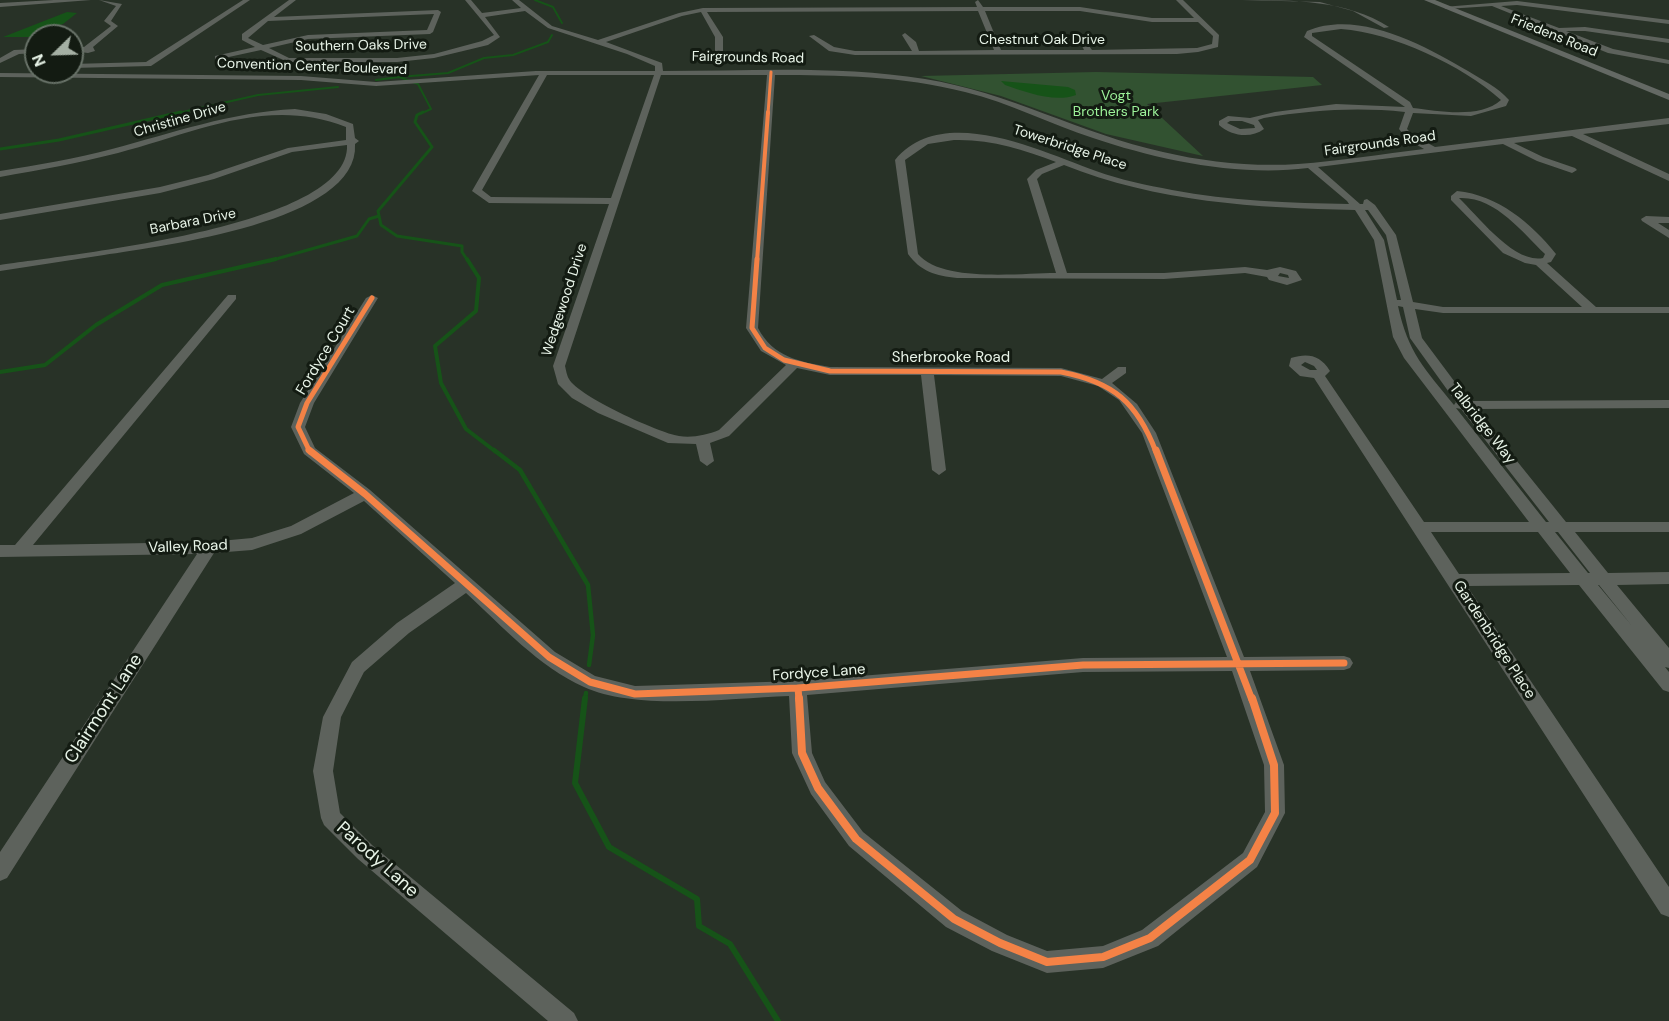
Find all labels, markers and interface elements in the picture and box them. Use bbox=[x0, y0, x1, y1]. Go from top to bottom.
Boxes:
street label: Friedens Road bbox=[1508, 11, 1600, 61]
north arrow bbox=[24, 24, 84, 84]
street label: Chestnut Oak Drive bbox=[979, 32, 1105, 48]
street label: Southern Oaks Drive bbox=[295, 36, 427, 56]
street label: Fairgrounds Road bbox=[692, 49, 804, 67]
text: N bbox=[27, 51, 51, 70]
street label: Convention Center Boulevard bbox=[217, 55, 407, 79]
park label: Vogt Brothers Park bbox=[1073, 88, 1159, 120]
street label: Christine Drive bbox=[132, 99, 228, 141]
street label: Towerbridge Place bbox=[1011, 122, 1129, 174]
street label: Fairgrounds Road bbox=[1323, 128, 1437, 160]
street label: Barbara Drive bbox=[149, 205, 237, 239]
street label: Wedgewood Drive bbox=[539, 242, 591, 358]
street label: Fordyce Court bbox=[293, 304, 359, 398]
street label: Sherbrooke Road bbox=[892, 349, 1010, 367]
street label: Talbridge Way bbox=[1445, 380, 1519, 468]
street label: Valley Road bbox=[148, 537, 228, 557]
street label: Gardenbridge Place bbox=[1449, 578, 1539, 702]
street label: Clairmont Lane bbox=[61, 650, 147, 768]
street label: Fordyce Lane bbox=[772, 661, 866, 685]
street label: Parody Lane bbox=[332, 818, 422, 902]

